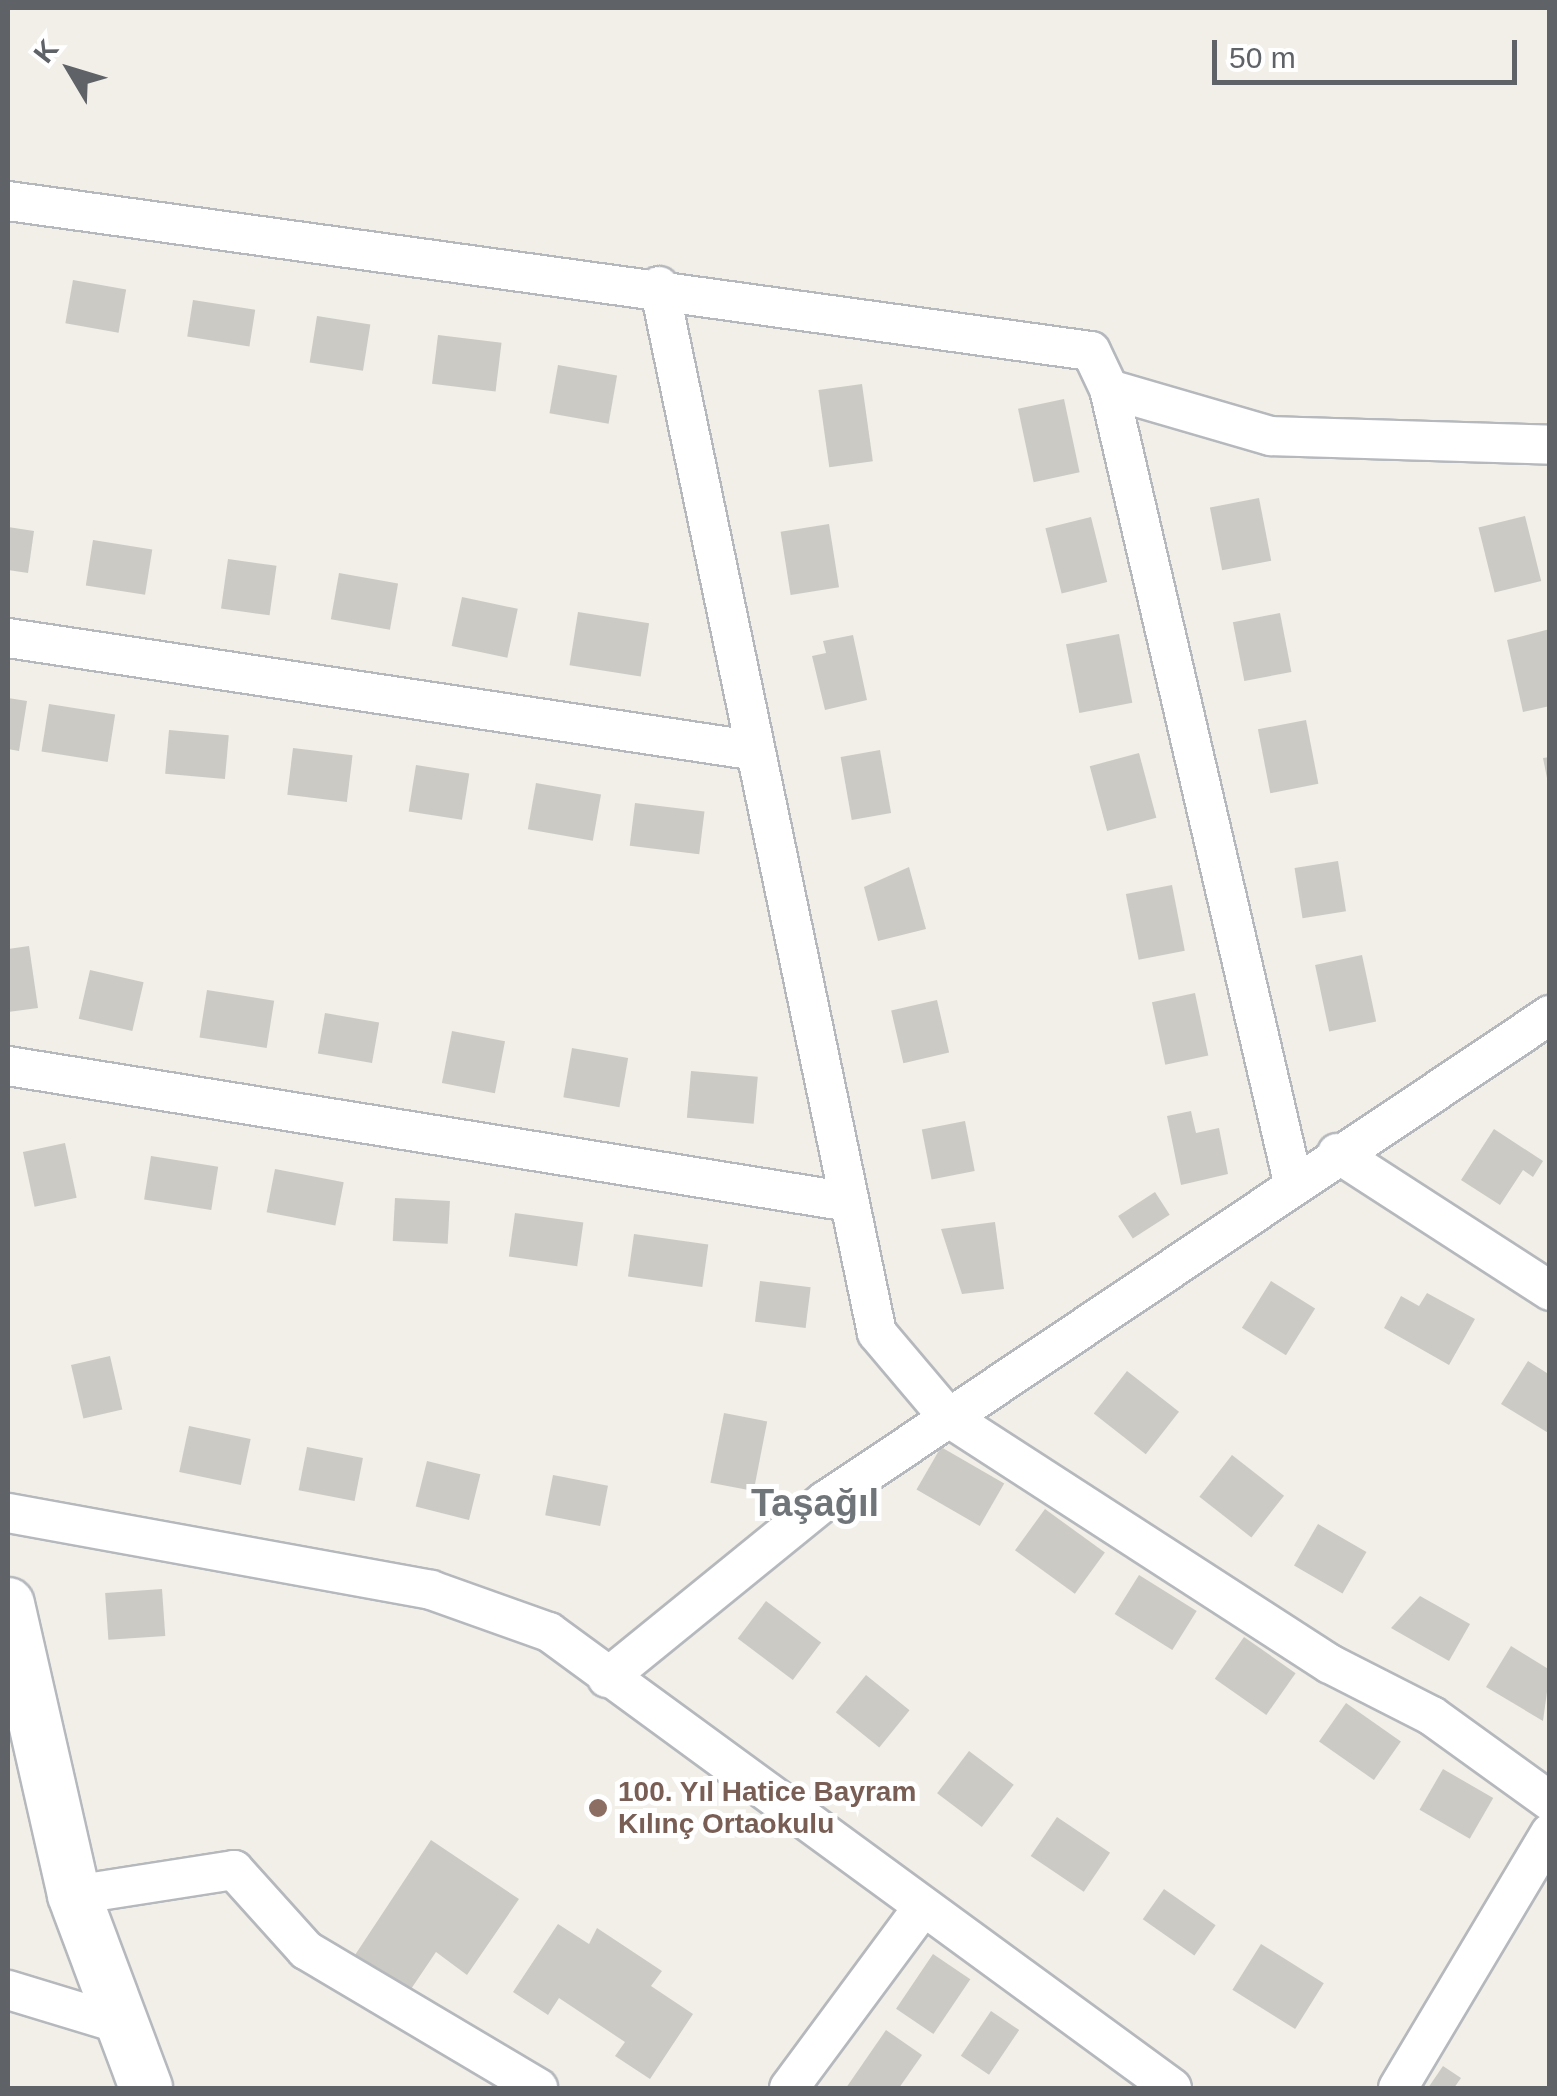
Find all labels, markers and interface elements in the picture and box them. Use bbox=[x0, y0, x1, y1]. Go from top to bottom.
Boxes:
north arrow bbox=[20, 20, 120, 120]
scale bar bbox=[1217, 20, 1522, 82]
text: K bbox=[28, 34, 64, 69]
text: 50 m bbox=[1229, 41, 1296, 74]
district label: Taşağıl bbox=[751, 1481, 879, 1527]
place label: 100. Yıl Hatice Bayram Kılınç Ortaokulu bbox=[618, 1775, 917, 1841]
marker: 100. Yıl Hatice Bayram Kılınç Ortaokulu bbox=[587, 1797, 609, 1819]

